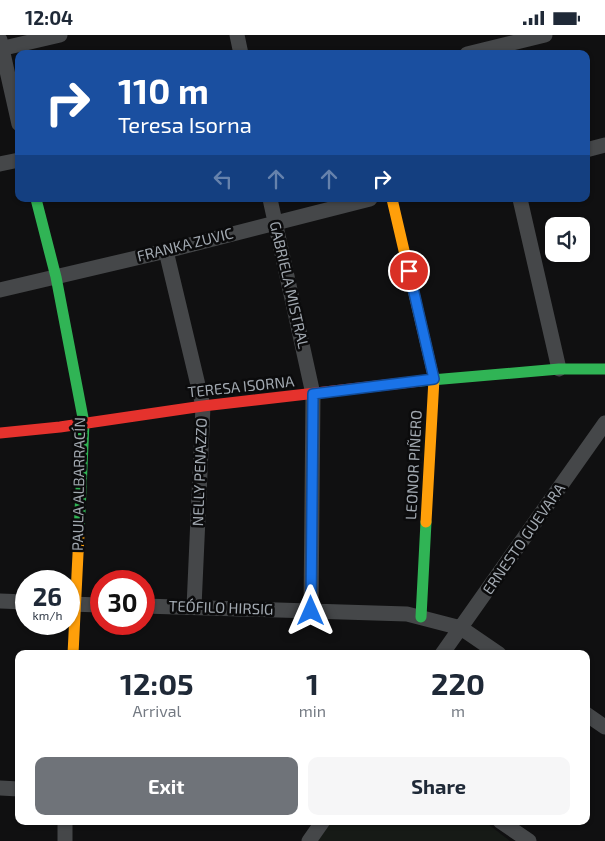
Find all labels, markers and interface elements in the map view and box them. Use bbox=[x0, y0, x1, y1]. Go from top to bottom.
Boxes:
text: 12:04 bbox=[25, 6, 73, 29]
text: 110 m bbox=[118, 69, 209, 111]
icon: right bbox=[35, 70, 100, 135]
text: Teresa Isorna bbox=[118, 111, 252, 137]
icon: left bbox=[209, 165, 237, 193]
icon: ahead bbox=[262, 165, 290, 193]
icon: ahead bbox=[315, 165, 343, 193]
icon: right bbox=[368, 165, 396, 193]
map controls bbox=[545, 217, 590, 262]
button: sound bbox=[545, 217, 590, 262]
street label: GABRIELA MISTRAL bbox=[267, 219, 313, 351]
street label: FRANKA ZUVIC bbox=[135, 223, 235, 265]
pin bbox=[388, 250, 430, 292]
icon: arrive bbox=[395, 257, 423, 285]
street label: TERESA ISORNA bbox=[187, 371, 296, 401]
street label: LEONOR PIÑERO bbox=[401, 409, 425, 520]
street label: PAULA ALBARRACÍN bbox=[68, 417, 88, 551]
street label: NELLY PENAZZO bbox=[188, 417, 210, 527]
street label: ERNESTO GUEVARA bbox=[478, 479, 569, 597]
speed limit sign: 30 bbox=[90, 570, 155, 635]
text: 26 bbox=[33, 581, 62, 611]
position arrow bbox=[284, 584, 336, 636]
street label: TEÓFILO HIRSIG bbox=[168, 596, 274, 618]
text: km/h bbox=[33, 608, 62, 622]
text: 12:05 bbox=[120, 665, 194, 701]
text: 1 bbox=[306, 665, 319, 701]
text: 220 bbox=[431, 665, 485, 701]
text: Arrival bbox=[133, 701, 181, 720]
text: min bbox=[299, 701, 326, 720]
text: m bbox=[451, 701, 465, 720]
button: Exit bbox=[35, 757, 298, 815]
button: Share bbox=[308, 757, 570, 815]

